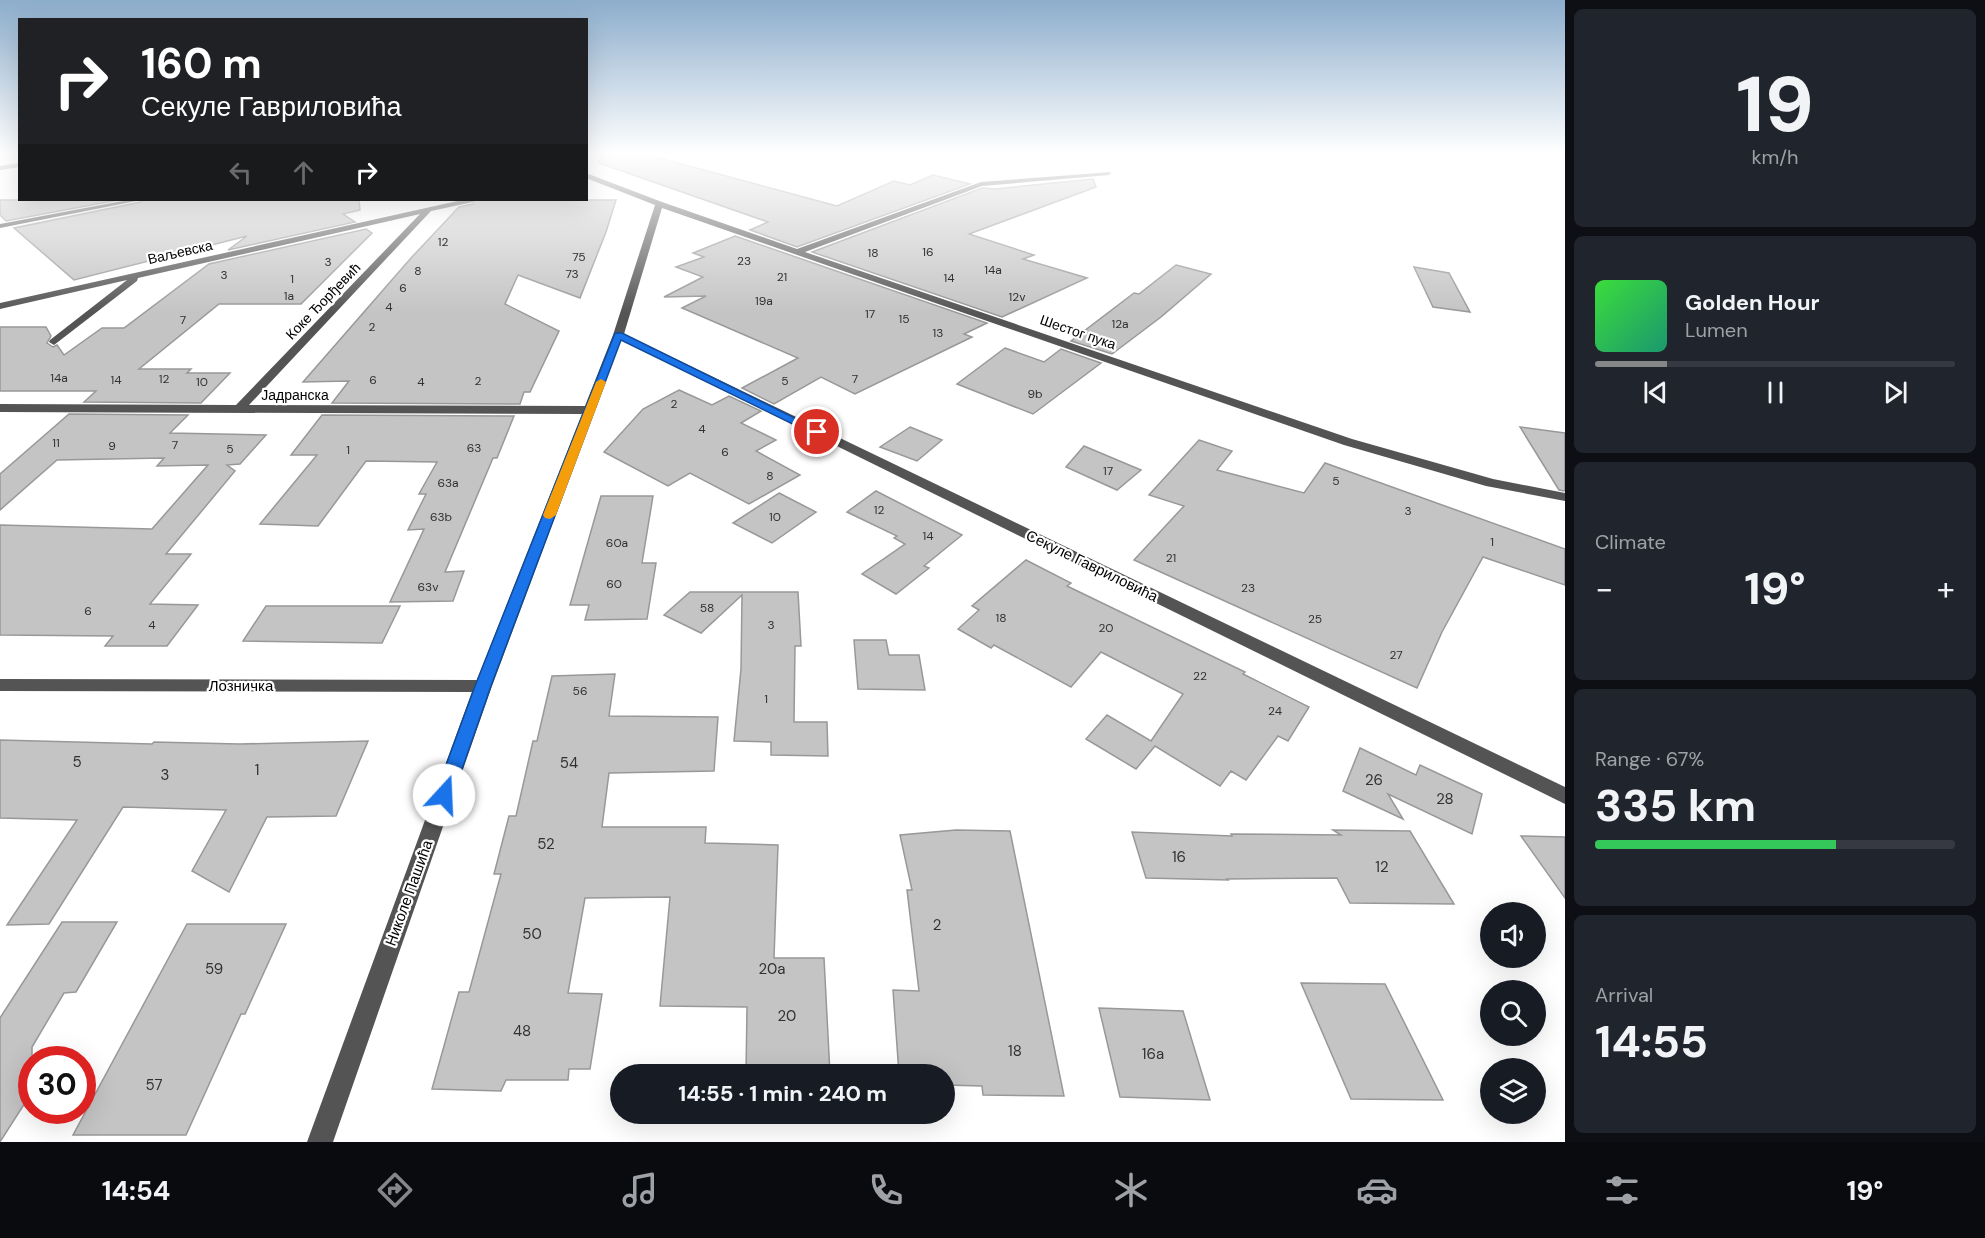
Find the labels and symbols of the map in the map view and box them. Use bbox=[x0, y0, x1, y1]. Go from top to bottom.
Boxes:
house number: 12 bbox=[438, 234, 448, 250]
street label: Ваљевска bbox=[146, 236, 214, 268]
house number: 16 bbox=[922, 244, 934, 260]
house number: 18 bbox=[867, 245, 879, 261]
house number: 75 bbox=[572, 249, 586, 265]
house number: 23 bbox=[737, 253, 751, 269]
house number: 3 bbox=[324, 254, 332, 270]
street label: Коке Ђорђевић bbox=[282, 259, 364, 343]
house number: 14a bbox=[984, 262, 1002, 278]
house number: 8 bbox=[414, 263, 422, 279]
house number: 73 bbox=[565, 266, 579, 282]
house number: 3 bbox=[220, 267, 228, 283]
house number: 21 bbox=[777, 269, 787, 285]
house number: 14 bbox=[943, 270, 955, 286]
house number: 1 bbox=[290, 271, 294, 287]
house number: 6 bbox=[399, 280, 407, 296]
house number: 1a bbox=[284, 288, 294, 304]
house number: 12v bbox=[1008, 289, 1026, 305]
house number: 19a bbox=[755, 293, 773, 309]
house number: 4 bbox=[385, 299, 393, 315]
house number: 17 bbox=[865, 306, 875, 322]
house number: 15 bbox=[898, 311, 910, 327]
street label: Шестог пука bbox=[1038, 311, 1119, 353]
house number: 7 bbox=[180, 312, 186, 328]
house number: 12a bbox=[1111, 316, 1129, 332]
house number: 2 bbox=[369, 319, 376, 335]
house number: 13 bbox=[933, 325, 943, 341]
house number: 14a bbox=[50, 370, 68, 386]
house number: 12 bbox=[159, 371, 169, 387]
house number: 7 bbox=[852, 371, 858, 387]
house number: 14 bbox=[110, 372, 122, 388]
house number: 6 bbox=[369, 372, 377, 388]
house number: 2 bbox=[475, 373, 482, 389]
house number: 5 bbox=[781, 373, 789, 389]
house number: 10 bbox=[196, 374, 208, 390]
house number: 4 bbox=[417, 374, 425, 390]
street label: Јадранска bbox=[261, 386, 329, 404]
house number: 9b bbox=[1027, 386, 1043, 402]
house number: 2 bbox=[671, 396, 678, 412]
pin bbox=[791, 406, 842, 457]
house number: 4 bbox=[698, 421, 706, 437]
house number: 11 bbox=[52, 435, 60, 451]
house number: 7 bbox=[172, 437, 178, 453]
house number: 9 bbox=[108, 438, 116, 454]
house number: 63 bbox=[467, 440, 481, 456]
house number: 5 bbox=[226, 441, 234, 457]
house number: 1 bbox=[346, 442, 350, 458]
house number: 6 bbox=[721, 444, 729, 460]
house number: 17 bbox=[1103, 463, 1113, 479]
house number: 8 bbox=[766, 468, 774, 484]
house number: 5 bbox=[1332, 473, 1340, 489]
house number: 63a bbox=[437, 475, 459, 491]
house number: 12 bbox=[874, 502, 884, 518]
house number: 3 bbox=[1404, 503, 1412, 519]
house number: 63b bbox=[430, 509, 452, 525]
house number: 10 bbox=[769, 509, 781, 525]
street label: Секуле Гавриловића bbox=[1023, 525, 1162, 607]
house number: 14 bbox=[922, 528, 934, 544]
house number: 1 bbox=[1490, 534, 1494, 550]
house number: 60a bbox=[606, 535, 628, 551]
house number: 21 bbox=[1166, 550, 1176, 566]
house number: 60 bbox=[606, 576, 622, 592]
house number: 63v bbox=[418, 579, 439, 595]
house number: 23 bbox=[1241, 580, 1255, 596]
house number: 58 bbox=[700, 600, 714, 616]
house number: 6 bbox=[84, 603, 92, 619]
house number: 18 bbox=[995, 610, 1007, 626]
house number: 25 bbox=[1308, 611, 1322, 627]
house number: 4 bbox=[148, 617, 156, 633]
house number: 3 bbox=[767, 617, 775, 633]
house number: 20 bbox=[1098, 620, 1114, 636]
house number: 27 bbox=[1389, 647, 1403, 663]
house number: 22 bbox=[1193, 668, 1207, 684]
street label: Лозничка bbox=[209, 676, 274, 696]
house number: 56 bbox=[573, 683, 587, 699]
house number: 1 bbox=[764, 691, 768, 707]
house number: 24 bbox=[1268, 703, 1282, 719]
house number: 5 bbox=[72, 752, 82, 772]
house number: 54 bbox=[560, 753, 578, 773]
house number: 1 bbox=[255, 760, 259, 780]
position arrow bbox=[412, 763, 476, 827]
house number: 3 bbox=[161, 765, 169, 785]
house number: 26 bbox=[1365, 770, 1383, 790]
house number: 28 bbox=[1436, 789, 1454, 809]
house number: 52 bbox=[537, 834, 555, 854]
street label: Николе Пашића bbox=[381, 837, 438, 949]
house number: 16 bbox=[1172, 847, 1186, 867]
house number: 12 bbox=[1375, 857, 1389, 877]
house number: 2 bbox=[933, 915, 941, 935]
house number: 50 bbox=[522, 924, 542, 944]
house number: 59 bbox=[205, 959, 223, 979]
house number: 20a bbox=[759, 959, 785, 979]
house number: 20 bbox=[778, 1006, 796, 1026]
house number: 48 bbox=[513, 1021, 531, 1041]
house number: 18 bbox=[1008, 1041, 1022, 1061]
house number: 16a bbox=[1142, 1044, 1164, 1064]
speed limit sign: 30 bbox=[18, 1046, 96, 1124]
house number: 57 bbox=[146, 1075, 162, 1095]

